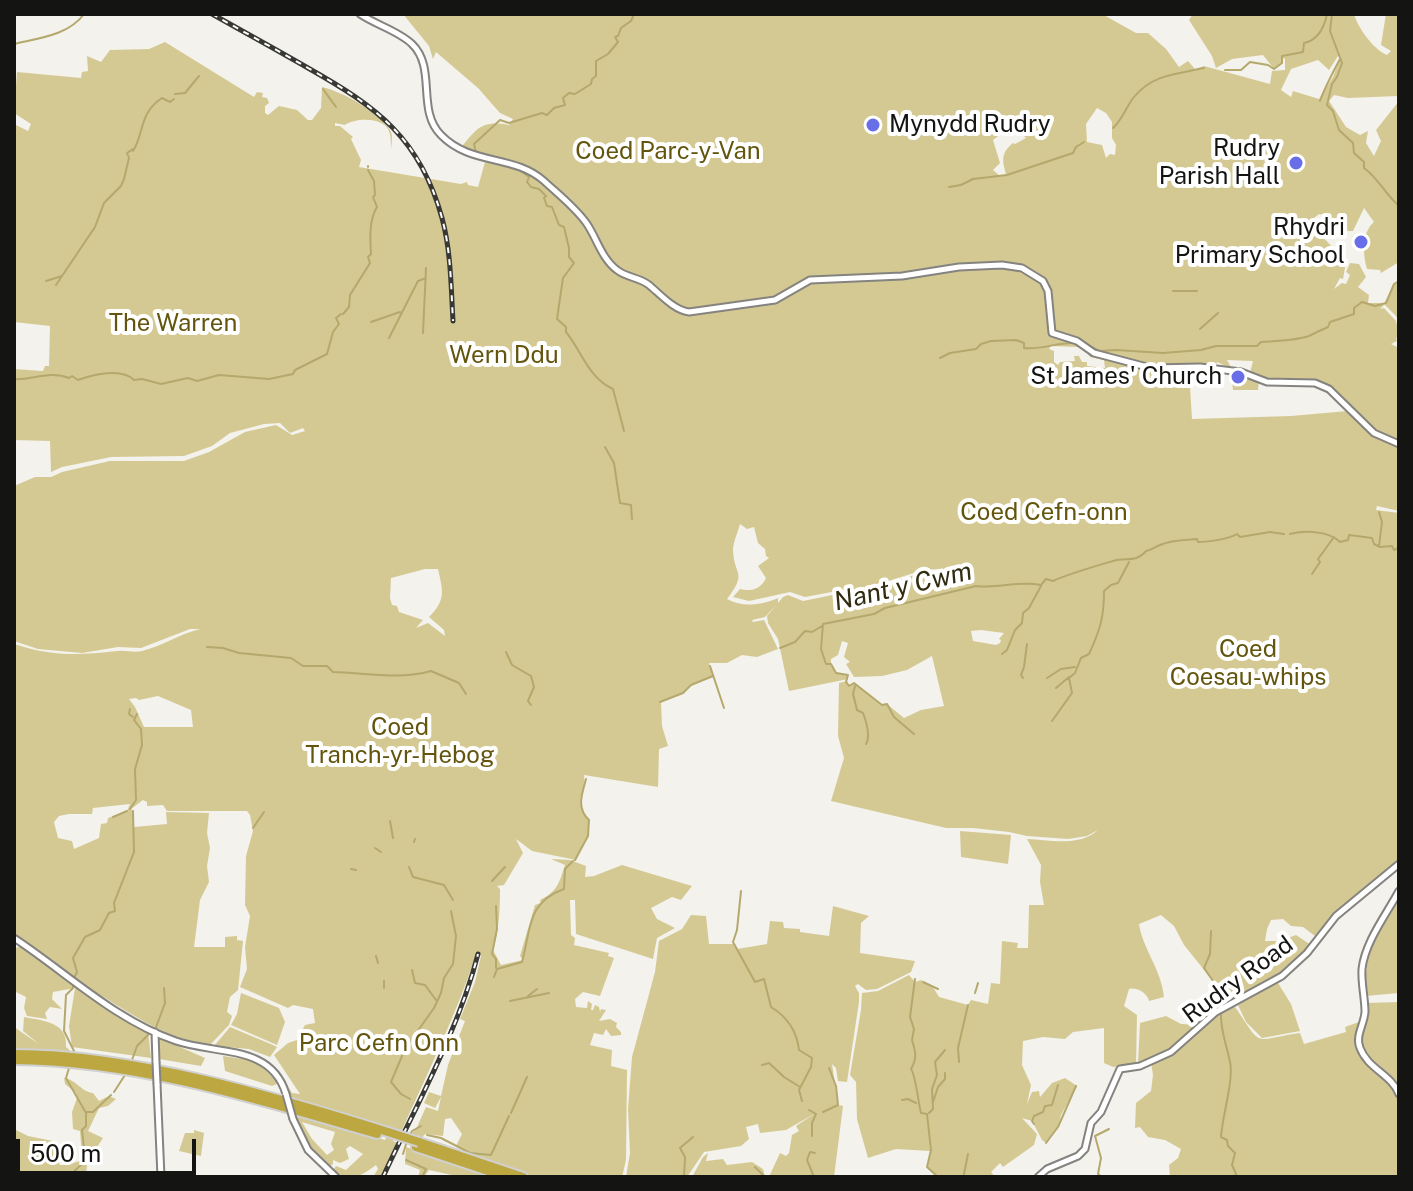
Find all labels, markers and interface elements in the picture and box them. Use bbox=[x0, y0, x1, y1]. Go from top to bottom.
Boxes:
place label: Mynydd Rudry bbox=[889, 111, 1051, 139]
marker: Mynydd Rudry bbox=[864, 116, 882, 134]
place label: Rudry Parish Hall bbox=[1159, 135, 1280, 191]
park label: Coed Parc-y-Van bbox=[575, 138, 761, 166]
marker: Rudry Parish Hall bbox=[1287, 154, 1305, 172]
place label: Rhydri Primary School bbox=[1175, 214, 1345, 270]
marker: Rhydri Primary School bbox=[1352, 233, 1370, 251]
park label: The Warren bbox=[109, 310, 237, 338]
park label: Wern Ddu bbox=[449, 342, 559, 370]
place label: St James' Church bbox=[1030, 363, 1222, 391]
marker: St James' Church bbox=[1229, 368, 1247, 386]
park label: Coed Cefn-onn bbox=[960, 499, 1128, 527]
water label: Nant y Cwm bbox=[831, 556, 975, 618]
park label: Coed Coesau-whips bbox=[1170, 636, 1326, 692]
park label: Coed Tranch-yr-Hebog bbox=[305, 714, 495, 770]
street label: Rudry Road bbox=[1177, 930, 1299, 1030]
park label: Parc Cefn Onn bbox=[299, 1030, 459, 1058]
scale bar bbox=[20, 1123, 200, 1173]
text: 500 m bbox=[30, 1139, 101, 1167]

